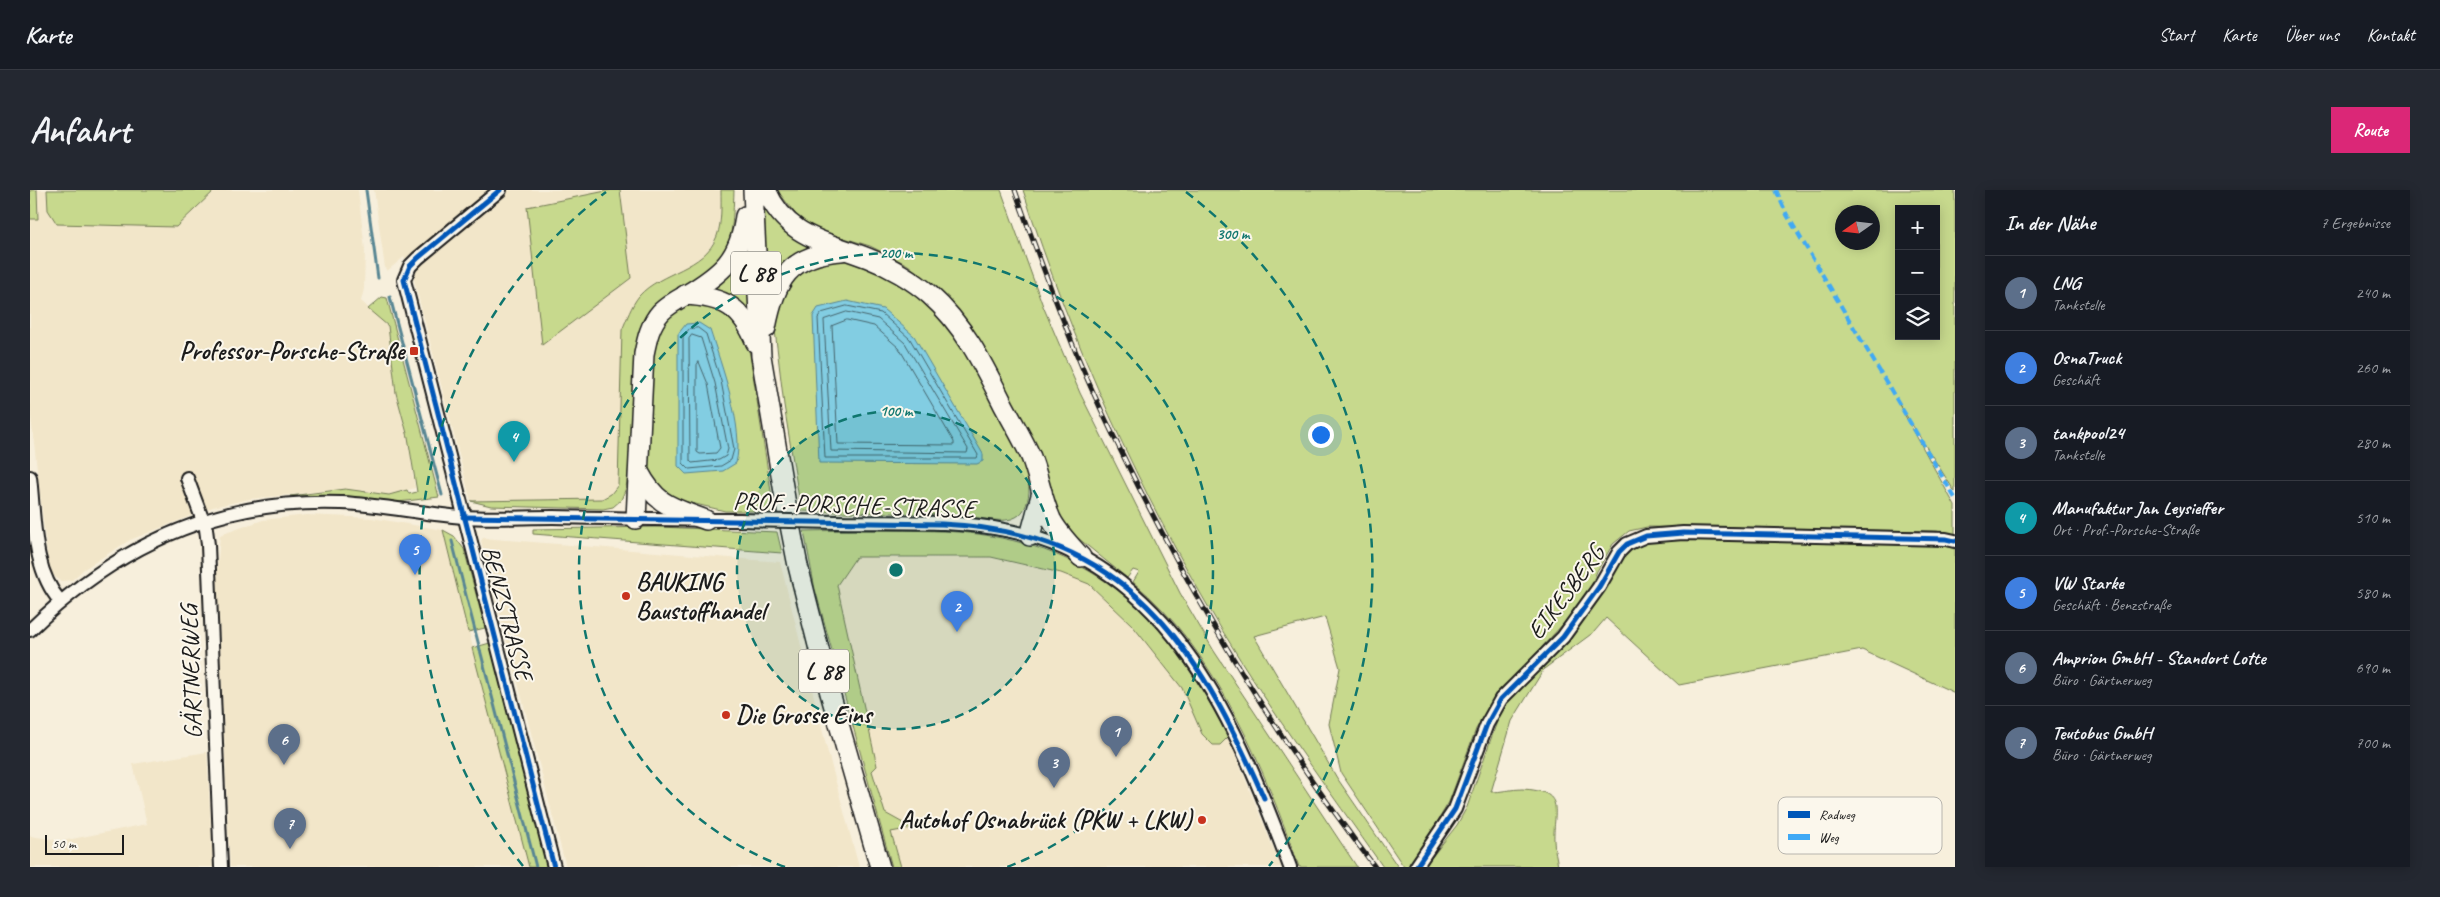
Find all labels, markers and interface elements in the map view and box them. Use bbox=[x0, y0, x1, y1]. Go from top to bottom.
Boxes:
text: Karte bbox=[25, 20, 72, 50]
text: Start bbox=[2159, 24, 2194, 46]
text: Karte bbox=[2222, 24, 2257, 46]
text: Über uns bbox=[2285, 24, 2339, 46]
text: Kontakt bbox=[2367, 24, 2415, 46]
button: Route bbox=[2331, 107, 2410, 153]
text: Anfahrt bbox=[30, 108, 130, 153]
north arrow bbox=[1835, 205, 1880, 250]
map controls bbox=[1895, 205, 1940, 340]
button: + bbox=[1895, 205, 1940, 250]
text: In der Nähe bbox=[2005, 210, 2095, 236]
text: 7 Ergebnisse bbox=[2321, 213, 2390, 233]
text: 300 m bbox=[1217, 225, 1251, 244]
text: 200 m bbox=[880, 244, 914, 263]
button: − bbox=[1895, 250, 1940, 295]
road number: L 88 bbox=[731, 252, 781, 295]
text: LNG bbox=[2052, 271, 2080, 295]
text: 1 bbox=[2017, 283, 2025, 303]
text: 240 m bbox=[2356, 283, 2390, 303]
button: layers bbox=[1895, 295, 1940, 340]
text: Tankstelle bbox=[2052, 295, 2104, 315]
place label: Professor-Porsche-Straße bbox=[179, 335, 407, 367]
marker: Professor-Porsche-Straße bbox=[408, 345, 420, 357]
text: OsnaTruck bbox=[2052, 346, 2121, 370]
text: 2 bbox=[2017, 358, 2025, 378]
text: 260 m bbox=[2356, 358, 2390, 378]
text: Geschäft bbox=[2052, 370, 2100, 390]
text: 100 m bbox=[880, 402, 914, 421]
pin: 4 bbox=[498, 421, 530, 462]
text: tankpool24 bbox=[2052, 421, 2124, 445]
your location bbox=[1308, 422, 1334, 448]
text: 3 bbox=[2017, 433, 2025, 453]
text: 280 m bbox=[2356, 433, 2390, 453]
text: Tankstelle bbox=[2052, 445, 2104, 465]
street label: PROF.-PORSCHE-STRASSE bbox=[732, 485, 979, 525]
text: Manufaktur Jan Leysieffer bbox=[2052, 496, 2223, 520]
text: 4 bbox=[2017, 508, 2025, 528]
text: 510 m bbox=[2356, 508, 2390, 528]
text: Ort · Prof.-Porsche-Straße bbox=[2052, 520, 2199, 540]
pin: 5 bbox=[399, 534, 431, 575]
street label: EIKESBERG bbox=[1520, 536, 1614, 646]
street label: BENZSTRASSE bbox=[474, 542, 541, 687]
centre of rings bbox=[887, 561, 905, 579]
place label: BAUKING Baustoffhandel bbox=[636, 566, 770, 627]
text: VW Starke bbox=[2052, 571, 2124, 595]
text: 5 bbox=[2018, 583, 2024, 603]
text: 580 m bbox=[2356, 583, 2390, 603]
marker: BAUKING Baustoffhandel bbox=[620, 590, 632, 602]
pin: 2 bbox=[941, 591, 973, 632]
text: Geschäft · Benzstraße bbox=[2052, 595, 2171, 615]
street label: GÄRTNERWEG bbox=[173, 601, 209, 740]
text: Amprion GmbH - Standort Lotte bbox=[2052, 646, 2266, 670]
road number: L 88 bbox=[799, 650, 849, 692]
text: 6 bbox=[2017, 658, 2025, 678]
text: 690 m bbox=[2356, 658, 2390, 678]
text: Büro · Gärtnerweg bbox=[2052, 670, 2152, 690]
place label: Die Grosse Eins bbox=[736, 699, 874, 731]
marker: Die Grosse Eins bbox=[720, 709, 732, 721]
pin: 1 bbox=[1100, 716, 1132, 757]
text: Teutobus GmbH bbox=[2052, 721, 2152, 745]
pin: 6 bbox=[268, 724, 300, 765]
text: 7 bbox=[2017, 733, 2025, 753]
text: 700 m bbox=[2356, 733, 2390, 753]
text: Büro · Gärtnerweg bbox=[2052, 745, 2152, 765]
pin: 3 bbox=[1038, 747, 1070, 788]
legend bbox=[1778, 797, 1942, 854]
place label: Autohof Osnabrück (PKW + LKW) bbox=[899, 804, 1194, 836]
text: Radweg bbox=[1819, 806, 1856, 823]
pin: 7 bbox=[274, 808, 306, 849]
marker: Autohof Osnabrück (PKW + LKW) bbox=[1196, 814, 1208, 826]
text: Weg bbox=[1819, 829, 1840, 846]
scale bar bbox=[45, 832, 124, 855]
text: 50 m bbox=[52, 835, 76, 852]

